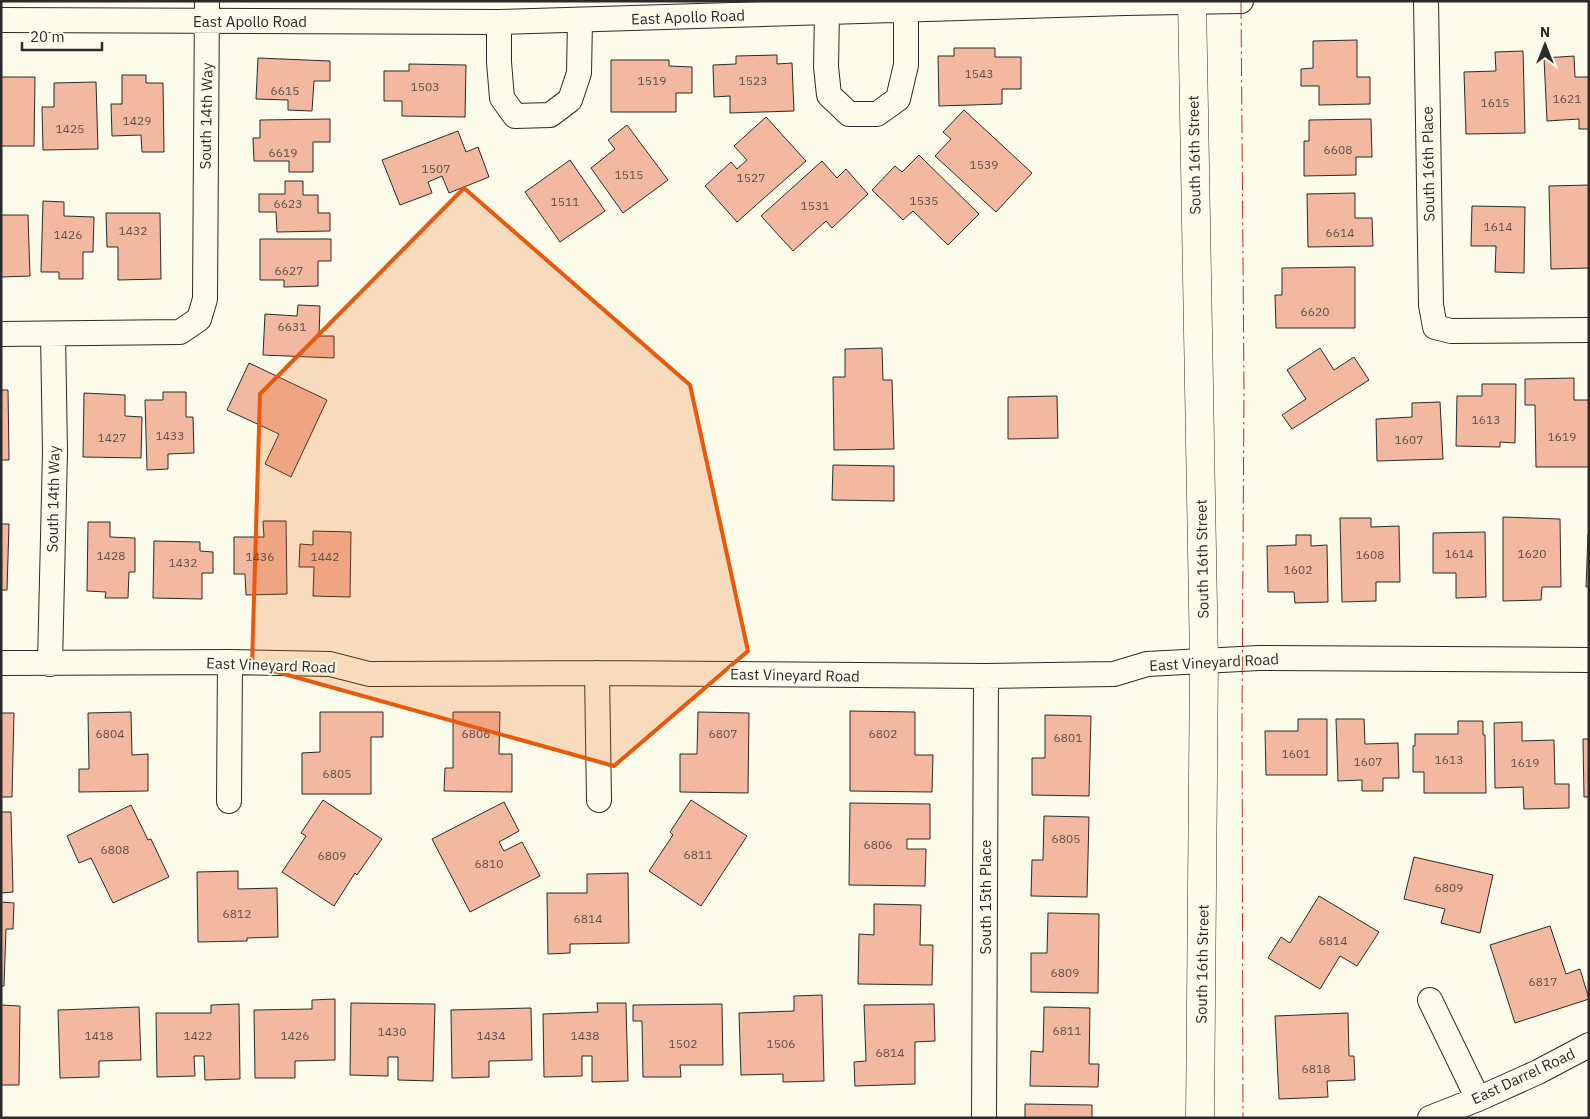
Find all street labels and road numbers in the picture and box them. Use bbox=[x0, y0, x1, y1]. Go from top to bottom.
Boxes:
street label: East Apollo Road bbox=[631, 6, 745, 28]
street label: East Apollo Road bbox=[193, 12, 307, 31]
street label: South 14th Way bbox=[196, 62, 216, 170]
street label: South 16th Street bbox=[1183, 95, 1205, 215]
street label: South 16th Place bbox=[1417, 106, 1439, 222]
street label: South 14th Way bbox=[43, 445, 63, 553]
street label: South 16th Street bbox=[1191, 499, 1213, 619]
street label: East Vineyard Road bbox=[1149, 649, 1279, 675]
street label: East Vineyard Road bbox=[206, 653, 336, 677]
street label: East Vineyard Road bbox=[730, 664, 860, 686]
street label: South 15th Place bbox=[976, 839, 995, 955]
street label: South 16th Street bbox=[1191, 904, 1213, 1024]
street label: East Darrel Road bbox=[1468, 1044, 1578, 1108]

